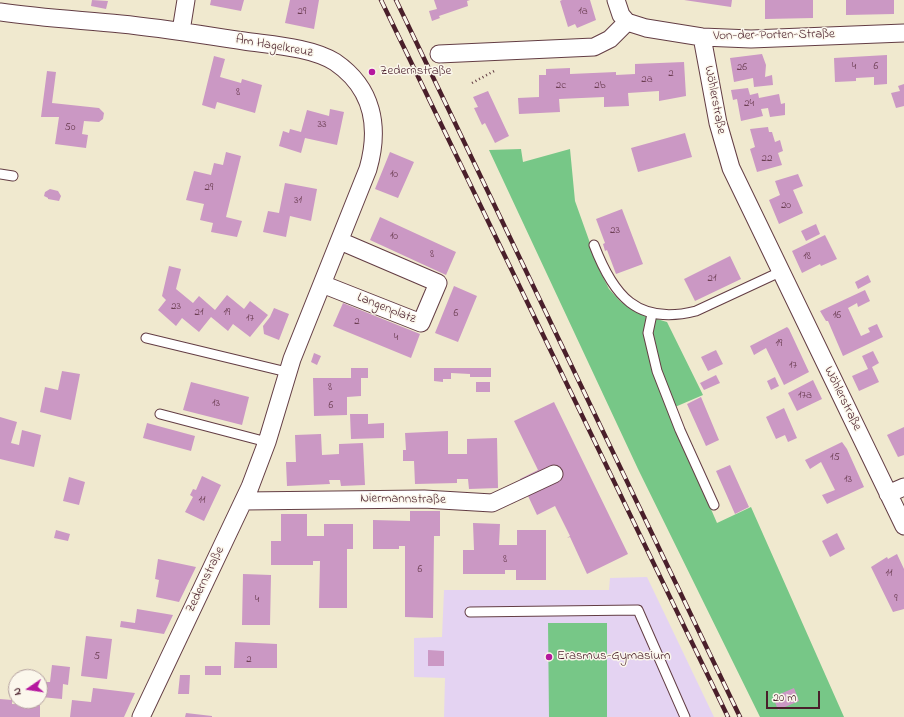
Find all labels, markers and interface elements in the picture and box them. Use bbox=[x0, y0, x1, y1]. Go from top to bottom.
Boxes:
house number: 29 bbox=[298, 5, 306, 19]
house number: 1a bbox=[578, 5, 588, 19]
street label: Von-der-Porten-Straße bbox=[713, 27, 835, 45]
street label: Am Hagelkreuz bbox=[234, 33, 314, 61]
house number: 4 bbox=[852, 60, 856, 74]
house number: 6 bbox=[874, 60, 878, 74]
house number: 26 bbox=[737, 61, 747, 75]
place label: Zedernstraße bbox=[380, 64, 451, 80]
street label: Wöhlerstraße bbox=[700, 64, 728, 136]
marker: Zedernstraße bbox=[367, 67, 377, 77]
house number: 2 bbox=[668, 67, 674, 81]
house number: 2a bbox=[641, 73, 653, 87]
house number: 2c bbox=[556, 79, 566, 93]
house number: 2b bbox=[594, 79, 606, 93]
house number: 8 bbox=[236, 86, 240, 100]
house number: 24 bbox=[744, 97, 754, 111]
house number: 33 bbox=[317, 118, 327, 132]
house number: 50 bbox=[64, 121, 76, 135]
house number: 22 bbox=[762, 152, 772, 166]
house number: 10 bbox=[390, 168, 398, 182]
house number: 29 bbox=[205, 181, 213, 195]
house number: 31 bbox=[294, 194, 302, 208]
house number: 20 bbox=[781, 199, 791, 213]
house number: 23 bbox=[610, 224, 620, 238]
house number: 10 bbox=[390, 230, 398, 244]
house number: 8 bbox=[430, 248, 434, 262]
house number: 18 bbox=[803, 250, 811, 264]
house number: 21 bbox=[708, 272, 716, 286]
street label: Langenplatz bbox=[354, 290, 418, 328]
house number: 23 bbox=[171, 300, 181, 314]
house number: 21 bbox=[195, 306, 203, 320]
house number: 19 bbox=[224, 306, 230, 320]
house number: 6 bbox=[454, 307, 458, 321]
house number: 16 bbox=[833, 309, 841, 323]
house number: 17 bbox=[246, 312, 254, 326]
house number: 2 bbox=[354, 315, 360, 329]
house number: 4 bbox=[394, 331, 398, 345]
house number: 19 bbox=[776, 337, 782, 351]
house number: 17 bbox=[789, 359, 797, 373]
street label: Wöhlerstraße bbox=[820, 364, 864, 434]
house number: 8 bbox=[328, 381, 332, 395]
house number: 17a bbox=[798, 389, 812, 403]
house number: 13 bbox=[212, 397, 220, 411]
house number: 6 bbox=[329, 399, 333, 413]
house number: 15 bbox=[830, 451, 840, 465]
house number: 13 bbox=[844, 473, 852, 487]
street label: Niermannstraße bbox=[360, 491, 446, 509]
house number: 11 bbox=[199, 494, 205, 508]
street label: Zedernstraße bbox=[183, 544, 229, 616]
house number: 8 bbox=[503, 553, 507, 567]
house number: 6 bbox=[418, 563, 422, 577]
house number: 11 bbox=[886, 567, 892, 581]
house number: 9 bbox=[894, 592, 898, 606]
house number: 4 bbox=[255, 593, 259, 607]
place label: Erasmus-Gymasium bbox=[557, 649, 670, 665]
house number: 5 bbox=[94, 650, 100, 664]
marker: Erasmus-Gymasium bbox=[544, 652, 554, 662]
house number: 2 bbox=[246, 653, 252, 667]
north arrow bbox=[8, 669, 48, 709]
scale bar bbox=[768, 683, 822, 709]
text: N bbox=[9, 686, 26, 697]
text: 20 m bbox=[773, 689, 796, 707]

